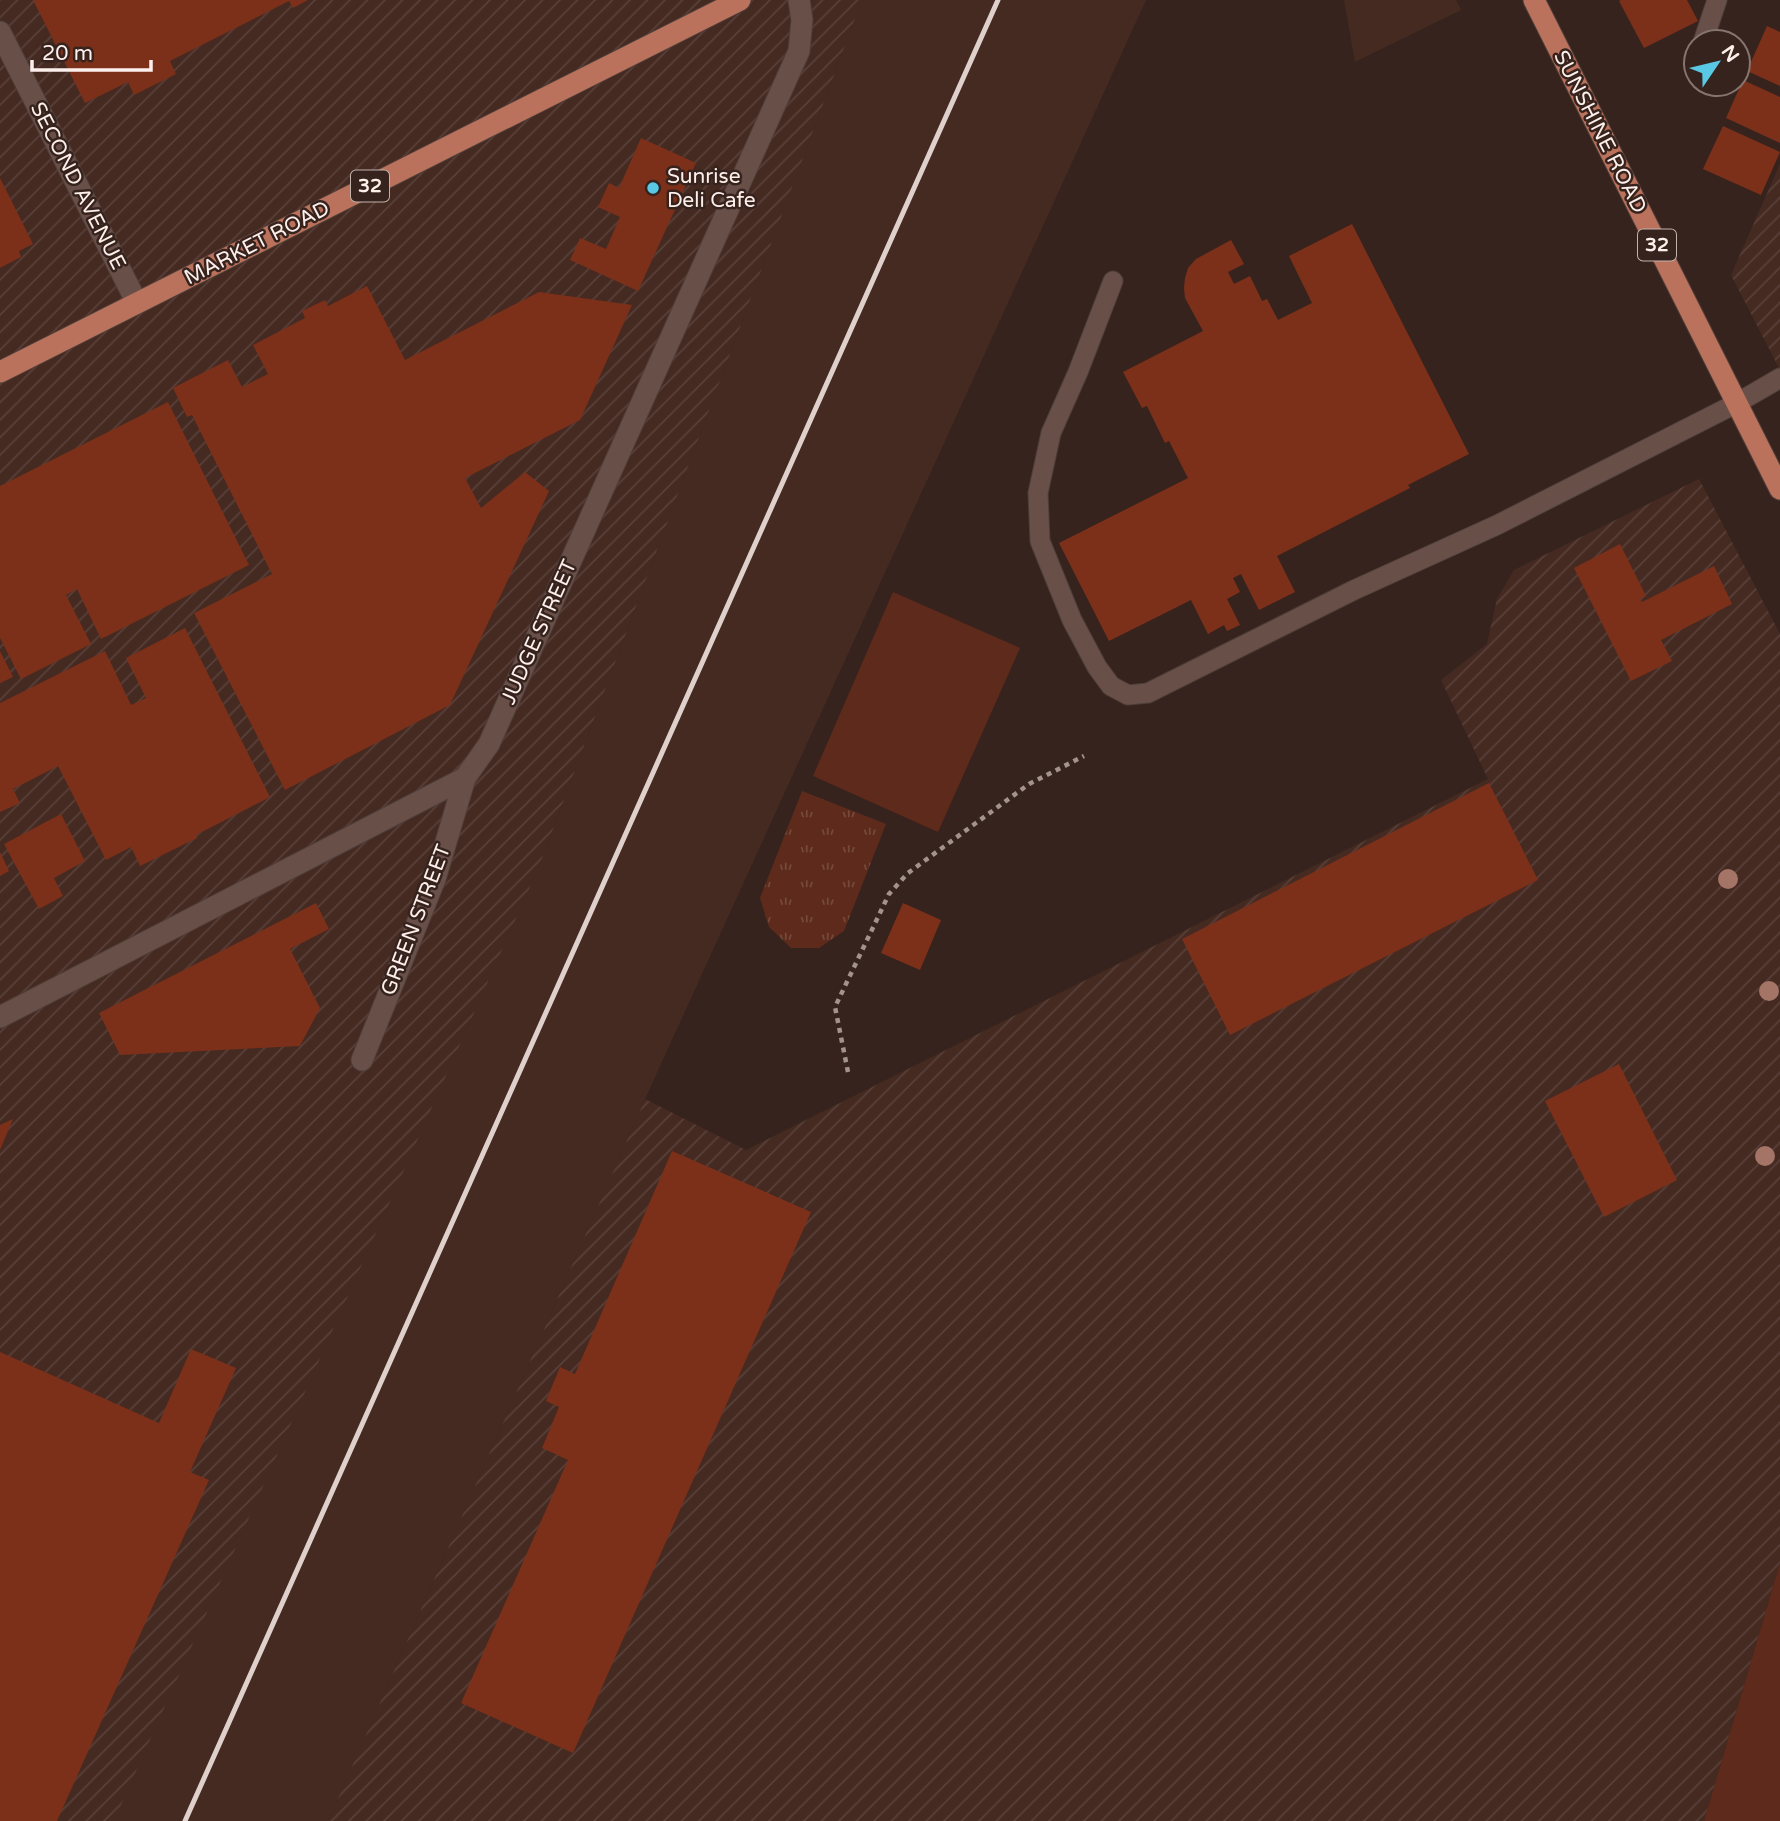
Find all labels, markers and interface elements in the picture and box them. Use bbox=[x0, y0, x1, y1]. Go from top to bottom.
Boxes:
scale bar bbox=[32, 28, 150, 72]
north arrow bbox=[1682, 28, 1752, 98]
text: 20 m bbox=[42, 41, 93, 66]
text: N bbox=[1717, 41, 1743, 66]
street label: SUNSHINE ROAD bbox=[1548, 46, 1652, 218]
street label: SECOND AVENUE bbox=[25, 98, 131, 274]
place label: Sunrise Deli Cafe bbox=[667, 164, 756, 213]
road number: 32 bbox=[351, 170, 389, 202]
marker: Sunrise Deli Cafe bbox=[645, 180, 661, 196]
street label: MARKET ROAD bbox=[180, 196, 334, 290]
road number: 32 bbox=[1638, 230, 1676, 260]
street label: JUDGE STREET bbox=[496, 556, 582, 708]
street label: GREEN STREET bbox=[376, 841, 456, 999]

